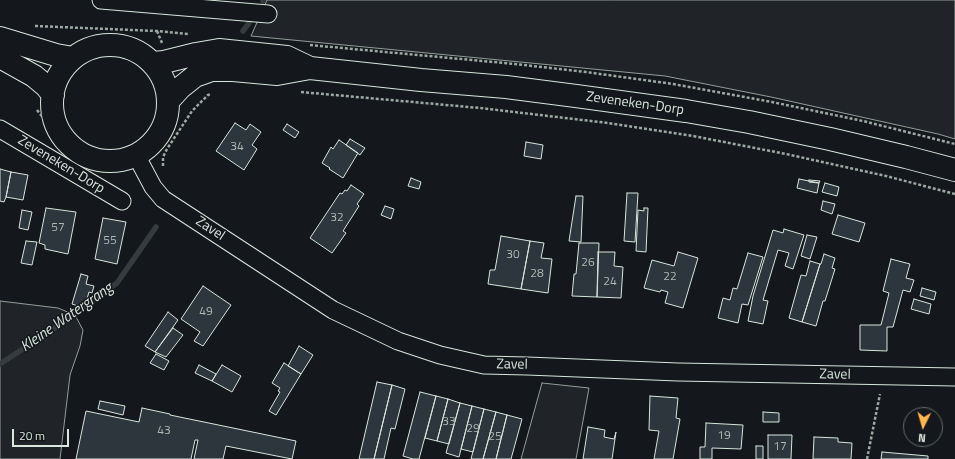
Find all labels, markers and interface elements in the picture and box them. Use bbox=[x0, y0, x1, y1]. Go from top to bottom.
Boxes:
street label: Zeveneken-Dorp bbox=[585, 89, 685, 119]
street label: Zeveneken-Dorp bbox=[14, 132, 108, 198]
house number: 34 bbox=[230, 140, 244, 154]
house number: 32 bbox=[330, 211, 344, 225]
street label: Zavel bbox=[192, 213, 228, 245]
house number: 57 bbox=[51, 221, 65, 235]
house number: 55 bbox=[103, 234, 117, 248]
house number: 30 bbox=[506, 248, 520, 262]
house number: 26 bbox=[581, 256, 595, 270]
house number: 28 bbox=[530, 267, 544, 281]
house number: 22 bbox=[663, 270, 677, 284]
house number: 24 bbox=[603, 275, 617, 289]
water label: Kleine Watergrang bbox=[17, 280, 117, 356]
house number: 49 bbox=[199, 305, 213, 319]
street label: Zavel bbox=[496, 356, 528, 374]
street label: Zavel bbox=[819, 366, 851, 384]
north arrow bbox=[903, 407, 943, 447]
house number: 33 bbox=[442, 415, 456, 429]
scale bar bbox=[14, 421, 71, 447]
house number: 29 bbox=[466, 422, 480, 436]
house number: 43 bbox=[157, 424, 171, 438]
text: 20 m bbox=[19, 426, 45, 445]
house number: 19 bbox=[717, 429, 731, 443]
house number: 25 bbox=[488, 430, 502, 444]
text: N bbox=[918, 430, 927, 446]
house number: 17 bbox=[773, 440, 787, 454]

